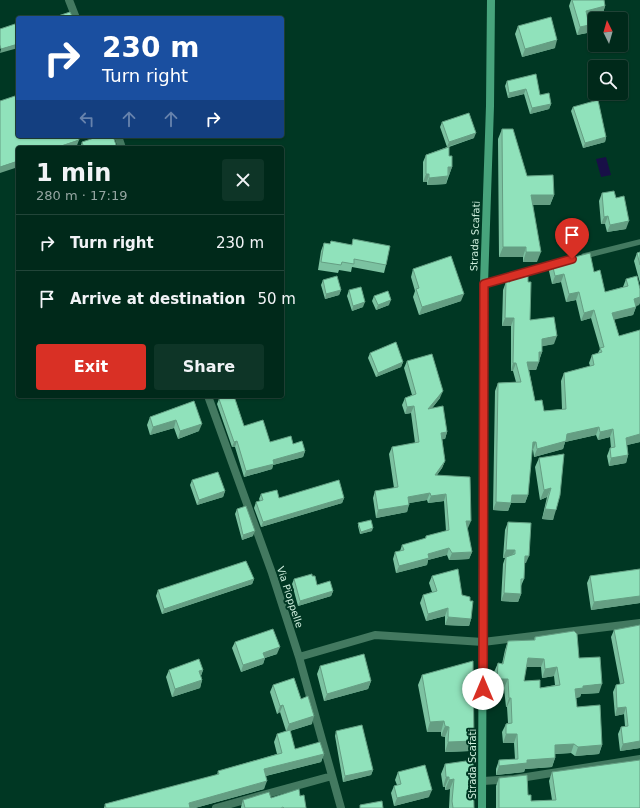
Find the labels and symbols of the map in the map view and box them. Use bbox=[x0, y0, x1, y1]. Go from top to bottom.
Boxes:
north arrow bbox=[588, 12, 628, 52]
street label: Strada Scafati bbox=[468, 201, 482, 271]
pin bbox=[555, 218, 589, 259]
street label: Via Pioppelle bbox=[275, 565, 305, 629]
position arrow bbox=[462, 668, 504, 710]
street label: Strada Scafati bbox=[467, 729, 478, 799]

